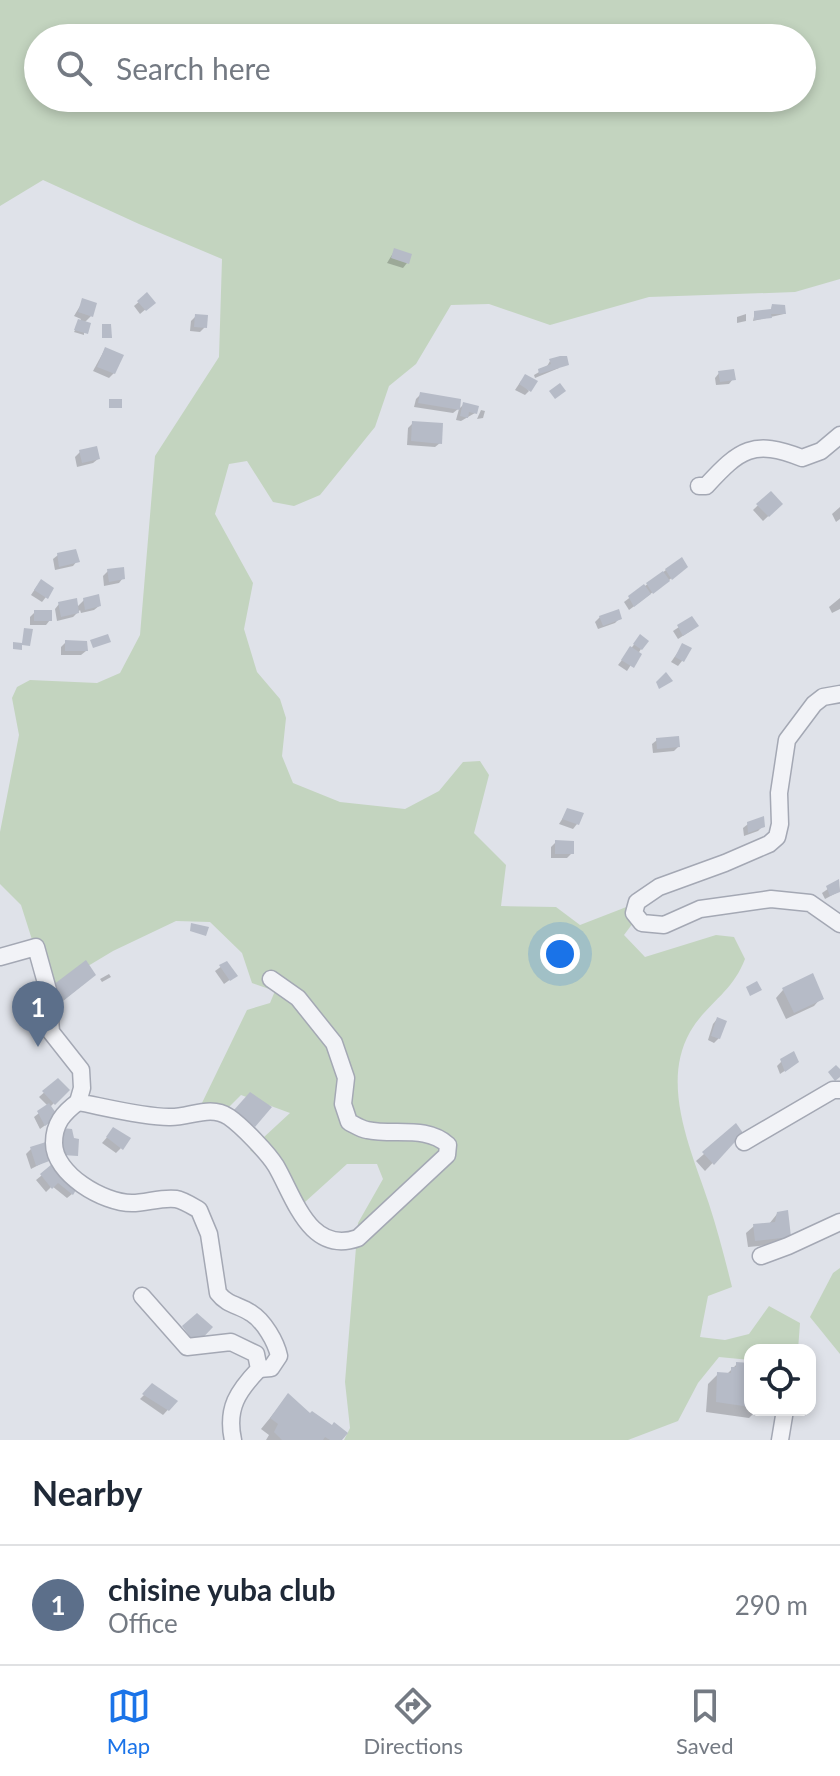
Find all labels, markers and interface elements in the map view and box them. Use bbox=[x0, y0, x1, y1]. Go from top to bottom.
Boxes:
search box bbox=[24, 24, 816, 112]
icon: search bbox=[52, 46, 96, 90]
text: Search here bbox=[116, 50, 271, 86]
your location bbox=[540, 934, 580, 974]
pin: 1 bbox=[12, 981, 64, 1047]
map controls bbox=[744, 1344, 816, 1416]
button: locate bbox=[744, 1344, 816, 1416]
text: Nearby bbox=[32, 1472, 143, 1513]
text: chisine yuba club bbox=[108, 1571, 335, 1607]
text: 1 bbox=[50, 1589, 66, 1621]
text: 290 m bbox=[735, 1589, 808, 1621]
text: Office bbox=[108, 1607, 178, 1639]
tab: Map bbox=[107, 1684, 151, 1759]
tab: Directions bbox=[364, 1684, 463, 1759]
tab: Saved bbox=[676, 1684, 733, 1759]

